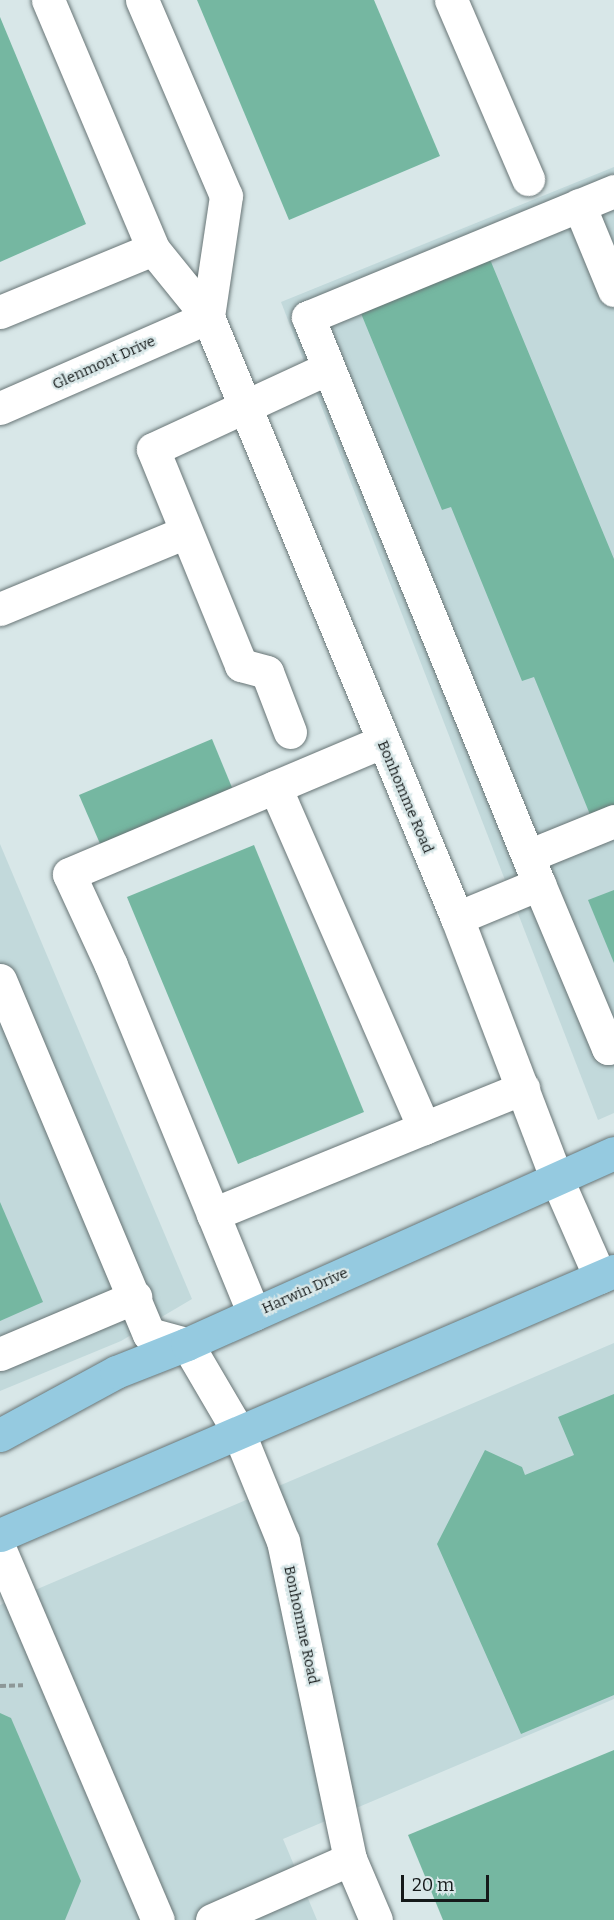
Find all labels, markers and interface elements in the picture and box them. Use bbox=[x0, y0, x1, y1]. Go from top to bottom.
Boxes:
street label: Glenmont Drive bbox=[50, 332, 158, 394]
street label: Bonhomme Road bbox=[373, 738, 437, 856]
street label: Harwin Drive bbox=[259, 1264, 351, 1318]
street label: Bonhomme Road bbox=[280, 1564, 322, 1686]
scale bar bbox=[404, 1863, 492, 1901]
text: 20 m bbox=[412, 1874, 454, 1896]

